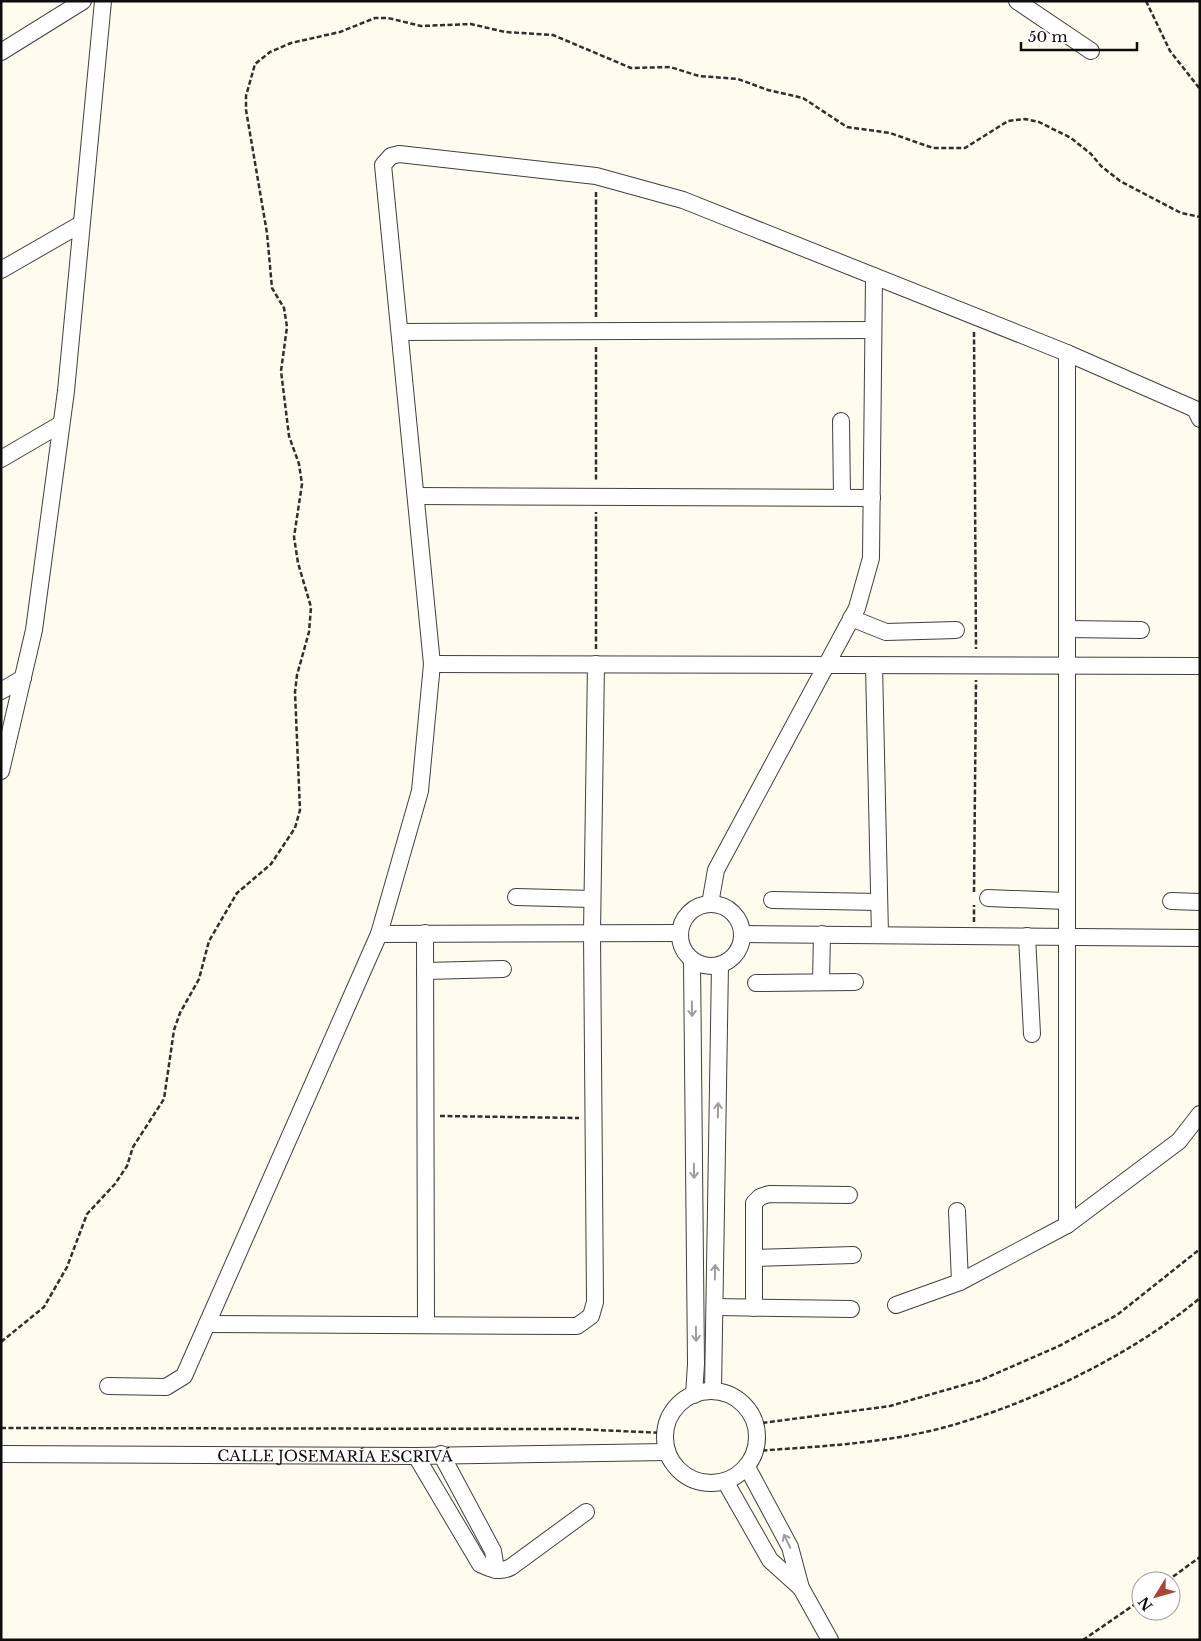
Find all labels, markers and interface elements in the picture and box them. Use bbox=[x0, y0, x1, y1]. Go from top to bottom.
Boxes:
scale bar bbox=[1021, 20, 1137, 52]
text: 50 m bbox=[1028, 27, 1068, 46]
one-way arrow bbox=[687, 1000, 697, 1016]
one-way arrow bbox=[713, 1102, 723, 1118]
one-way arrow bbox=[689, 1162, 699, 1179]
one-way arrow bbox=[710, 1264, 720, 1280]
one-way arrow bbox=[691, 1325, 700, 1341]
street label: CALLE JOSEMARÍA ESCRIVÁ bbox=[217, 1446, 453, 1466]
one-way arrow bbox=[781, 1534, 791, 1549]
north arrow bbox=[1131, 1571, 1181, 1621]
text: N bbox=[1134, 1593, 1157, 1614]

